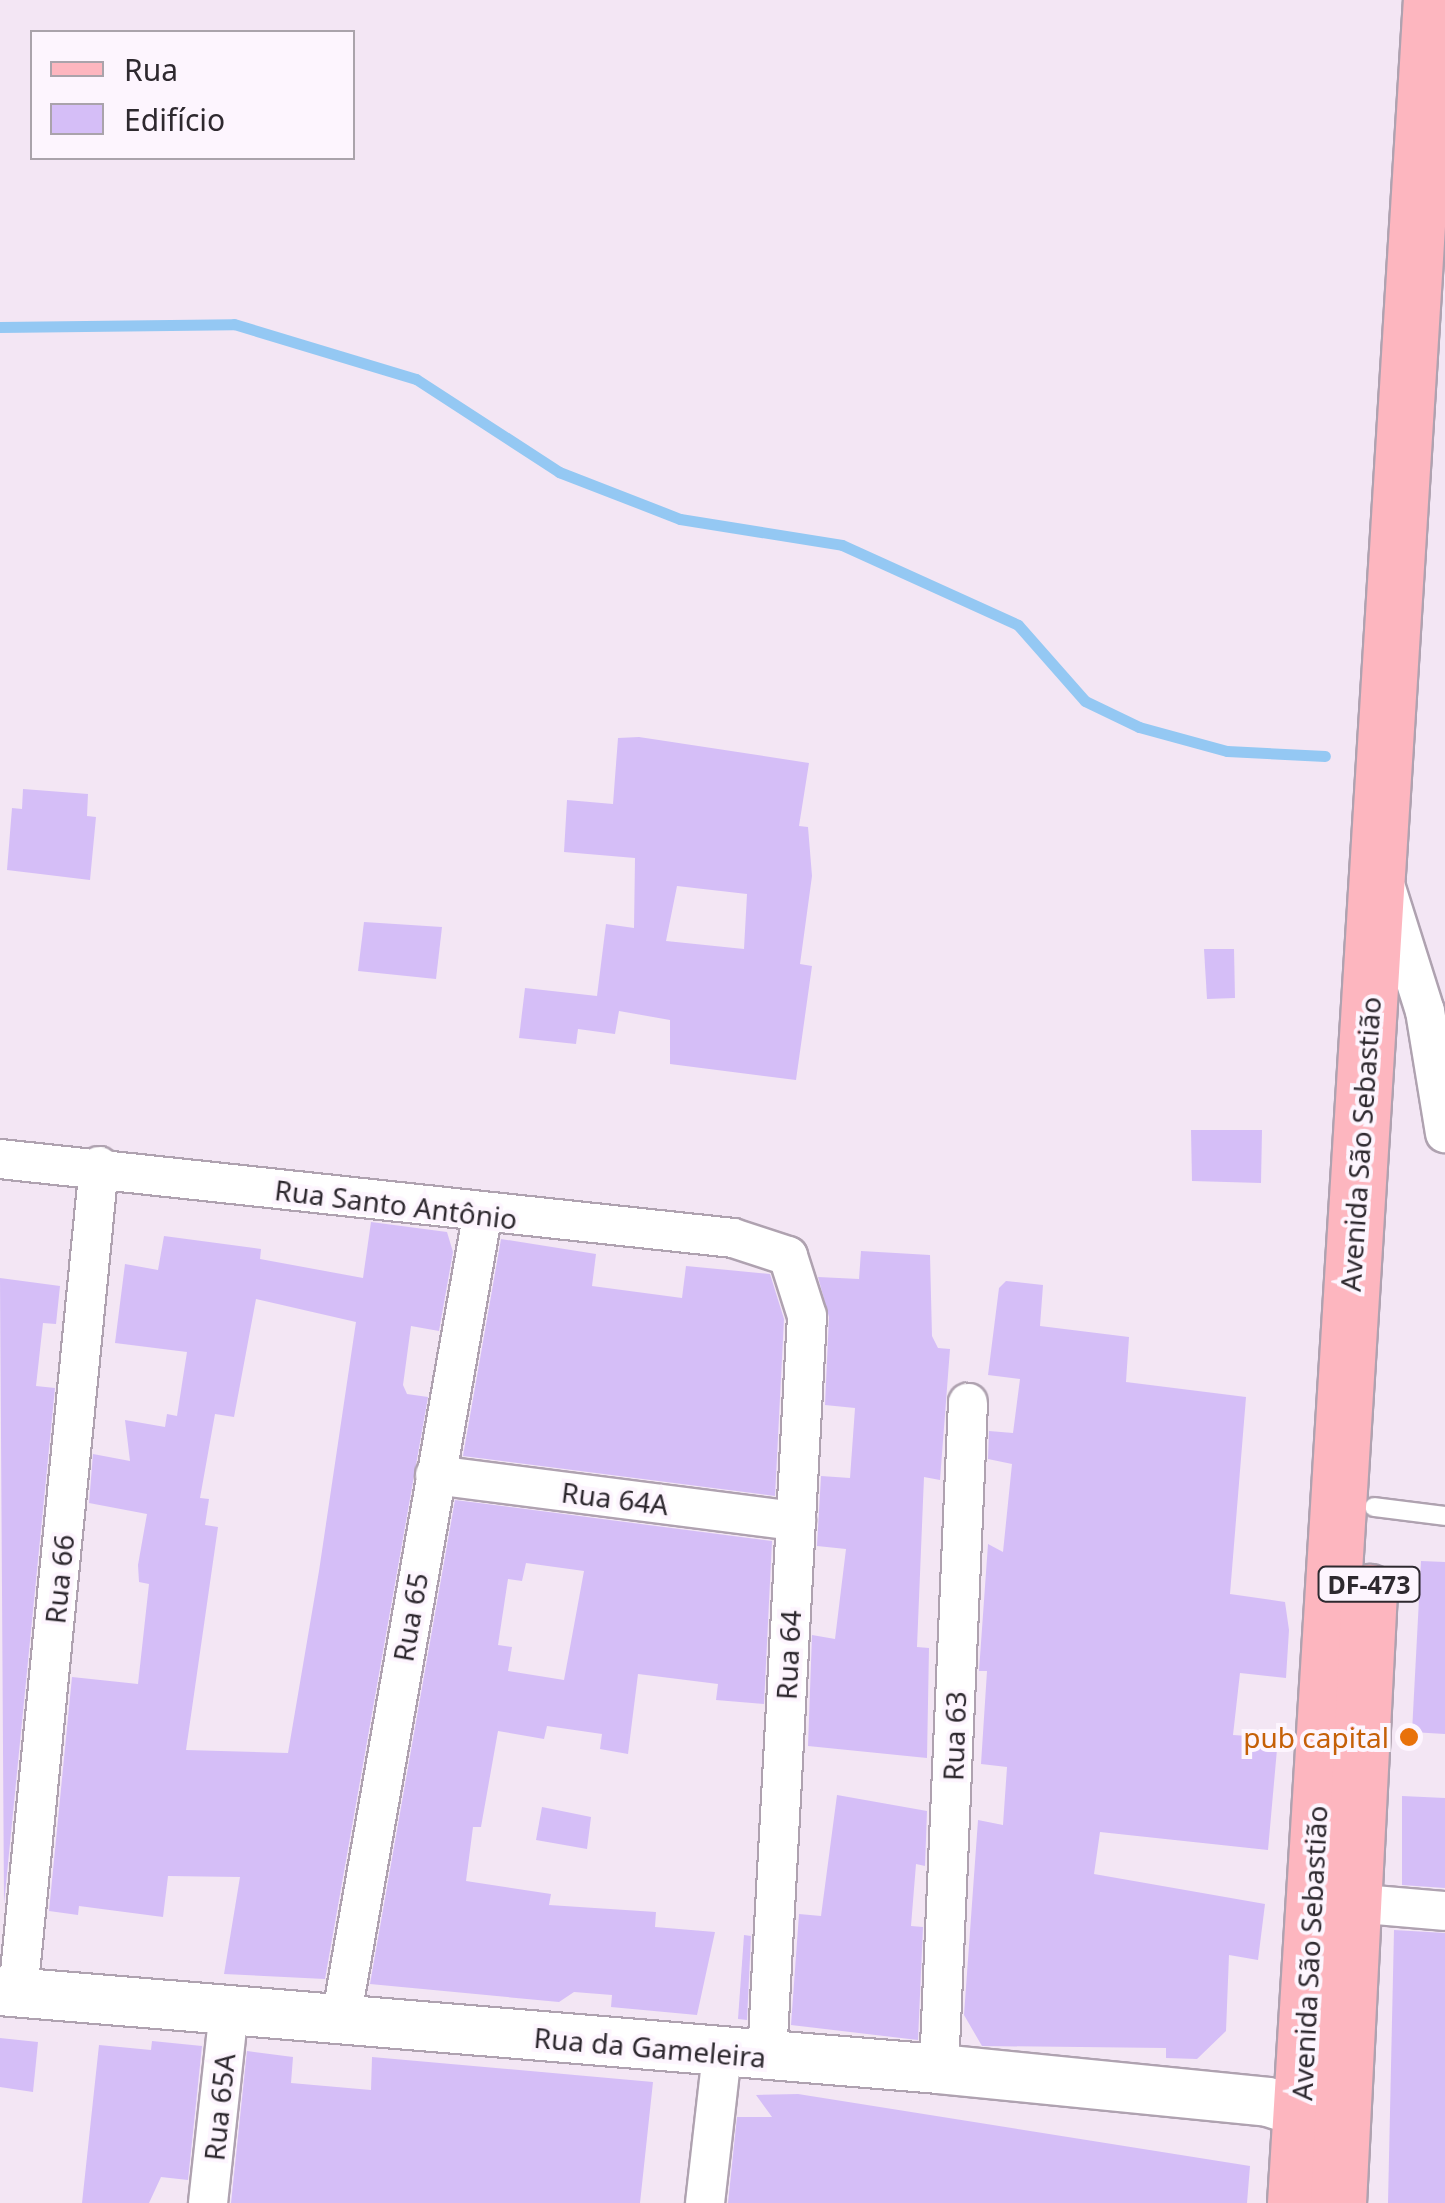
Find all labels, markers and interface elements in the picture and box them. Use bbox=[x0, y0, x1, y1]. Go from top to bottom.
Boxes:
legend bbox=[30, 30, 355, 160]
text: Rua bbox=[124, 49, 178, 90]
text: Edifício bbox=[124, 99, 225, 140]
street label: Avenida São Sebastião bbox=[1333, 995, 1387, 1293]
street label: Rua Santo Antônio bbox=[273, 1172, 519, 1236]
street label: Rua 64A bbox=[560, 1475, 670, 1521]
street label: Rua 66 bbox=[38, 1533, 80, 1625]
road number: DF-473 bbox=[1316, 1564, 1422, 1604]
street label: Rua 65 bbox=[386, 1570, 434, 1664]
street label: Rua 64 bbox=[769, 1609, 807, 1701]
street label: Rua 63 bbox=[936, 1691, 972, 1781]
place label: pub capital bbox=[1243, 1720, 1389, 1754]
marker: pub capital bbox=[1398, 1726, 1420, 1748]
street label: Avenida São Sebastião bbox=[1284, 1805, 1334, 2101]
street label: Rua da Gameleira bbox=[533, 2020, 767, 2074]
street label: Rua 65A bbox=[197, 2052, 241, 2162]

